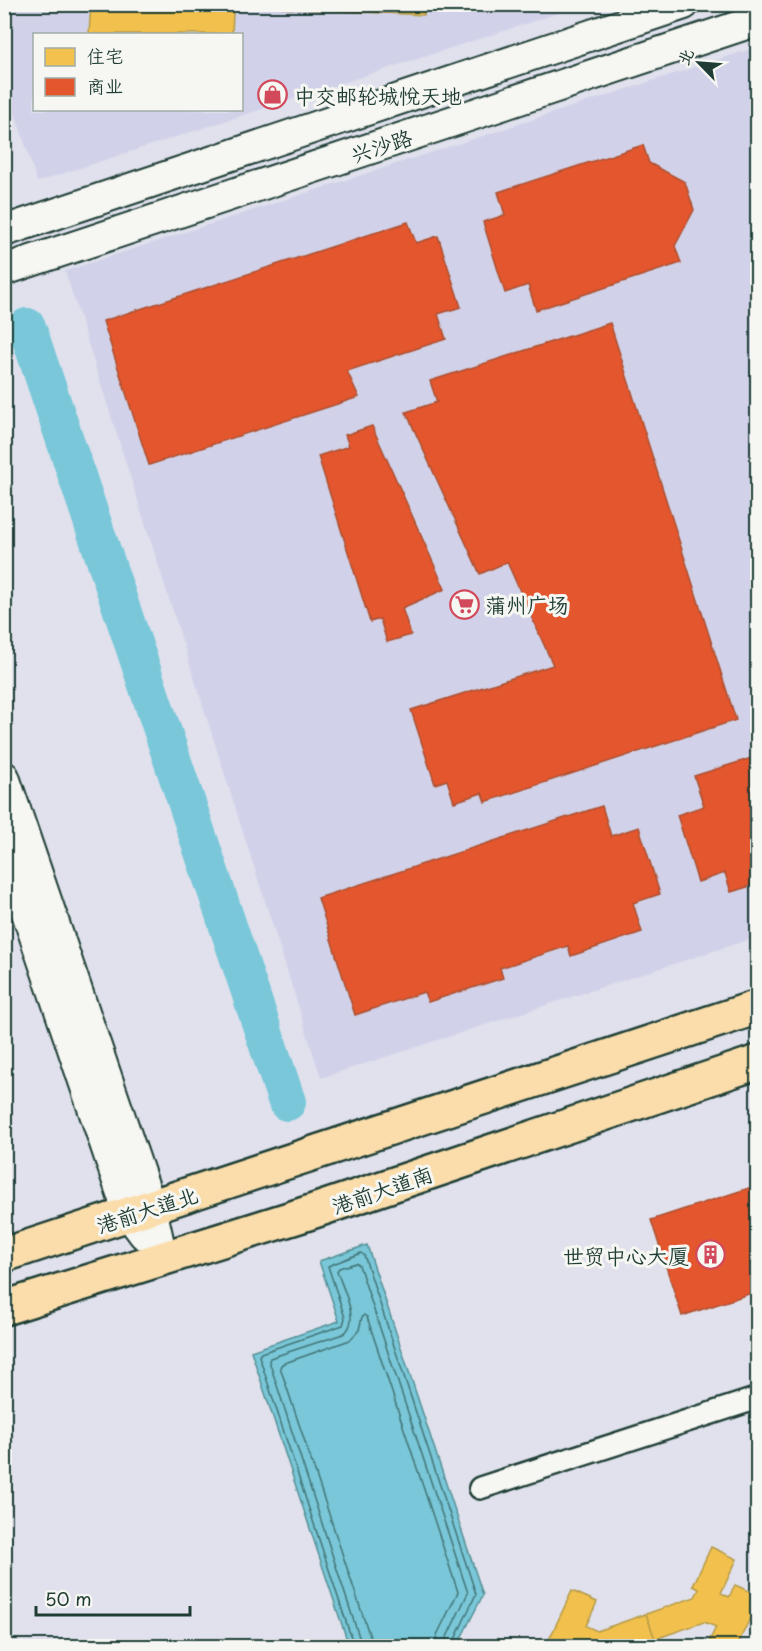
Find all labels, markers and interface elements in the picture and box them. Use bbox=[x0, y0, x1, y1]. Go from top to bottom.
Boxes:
legend bbox=[33, 33, 243, 111]
north arrow bbox=[669, 33, 729, 93]
text: 住宅 bbox=[87, 42, 123, 69]
text: 北 bbox=[670, 44, 699, 69]
text: 商业 bbox=[87, 72, 123, 99]
shop icon: 中交邮轮城悦天地 bbox=[257, 79, 289, 111]
place label: 中交邮轮城悦天地 bbox=[294, 79, 462, 111]
street label: 兴沙路 bbox=[346, 120, 416, 170]
supermarket icon: 蒲州广场 bbox=[448, 588, 480, 620]
place label: 蒲州广场 bbox=[485, 588, 569, 620]
street label: 港前大道南 bbox=[327, 1157, 437, 1221]
street label: 港前大道北 bbox=[92, 1178, 202, 1240]
place label: 世贸中心大厦 bbox=[563, 1239, 689, 1271]
building icon: 世贸中心大厦 bbox=[694, 1239, 726, 1271]
scale bar bbox=[36, 1579, 190, 1617]
text: 50 m bbox=[45, 1585, 92, 1612]

